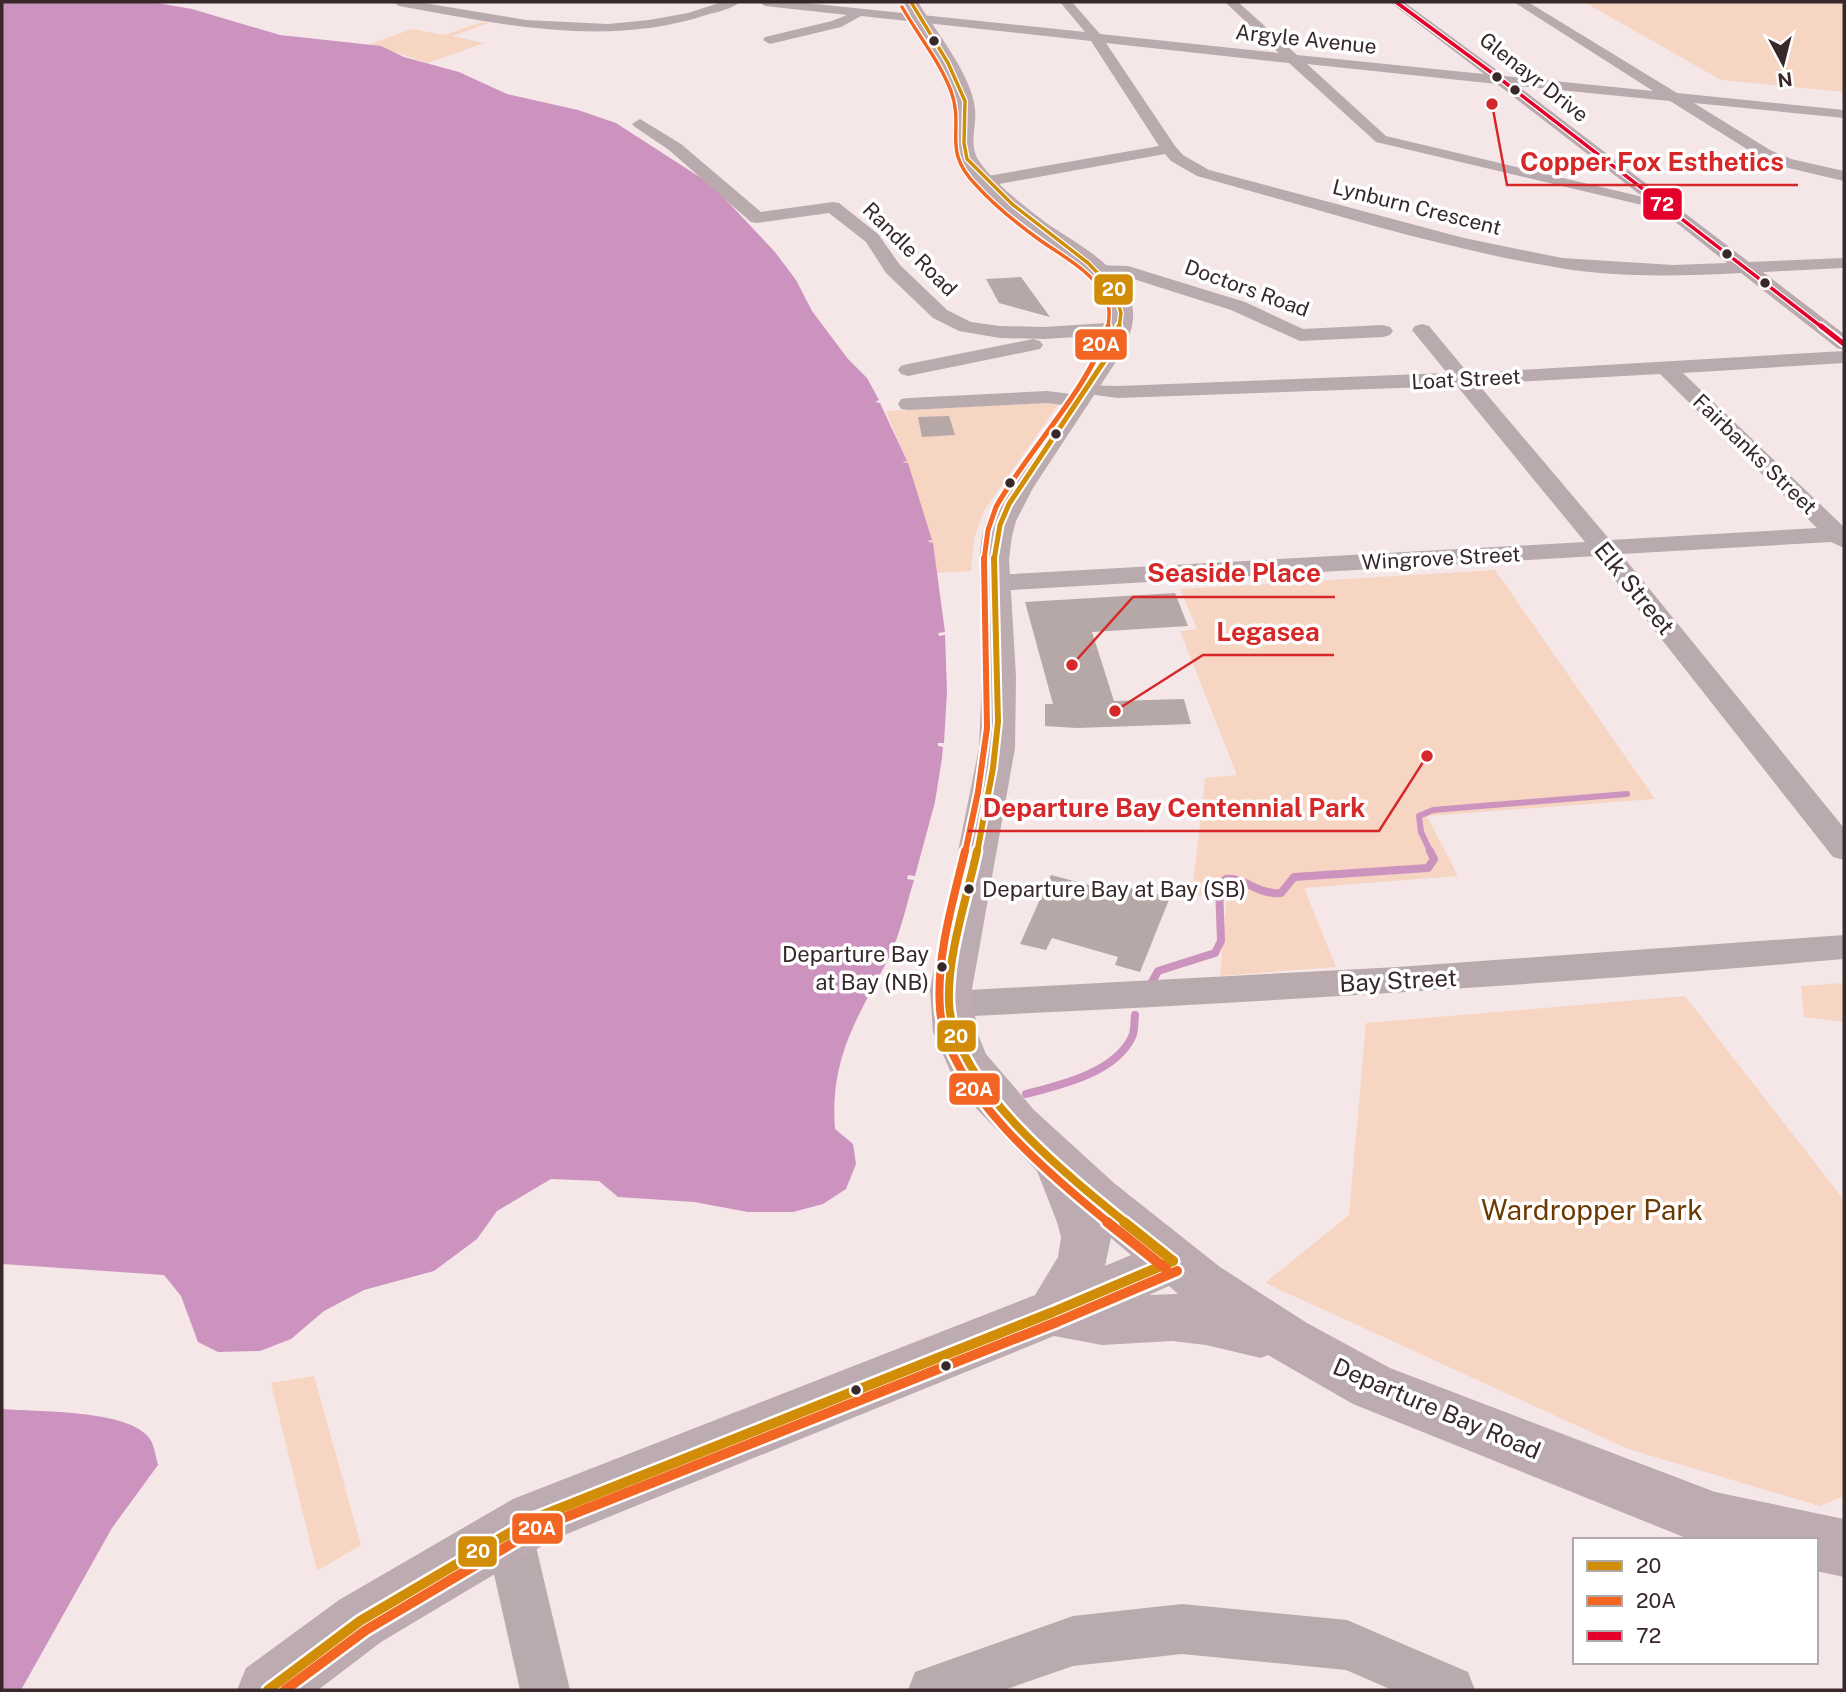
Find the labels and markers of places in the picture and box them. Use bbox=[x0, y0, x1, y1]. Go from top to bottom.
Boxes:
unlabelled marker bbox=[927, 34, 941, 48]
unlabelled marker bbox=[1490, 70, 1504, 84]
unlabelled marker bbox=[1508, 83, 1522, 97]
callout: Copper Fox Esthetics bbox=[1507, 138, 1798, 185]
unlabelled marker bbox=[1720, 247, 1734, 261]
unlabelled marker bbox=[1758, 276, 1772, 290]
unlabelled marker bbox=[1049, 427, 1063, 441]
unlabelled marker bbox=[1003, 476, 1017, 490]
callout: Seaside Place bbox=[1133, 550, 1335, 597]
callout: Legasea bbox=[1203, 608, 1334, 655]
callout: Departure Bay Centennial Park bbox=[968, 784, 1379, 831]
place label: Departure Bay at Bay (SB) bbox=[982, 876, 1246, 902]
marker: Departure Bay at Bay (SB) bbox=[962, 882, 976, 896]
place label: Departure Bay at Bay (NB) bbox=[782, 941, 929, 995]
marker: Departure Bay at Bay (NB) bbox=[935, 960, 949, 974]
unlabelled marker bbox=[939, 1359, 953, 1373]
unlabelled marker bbox=[849, 1383, 863, 1397]

